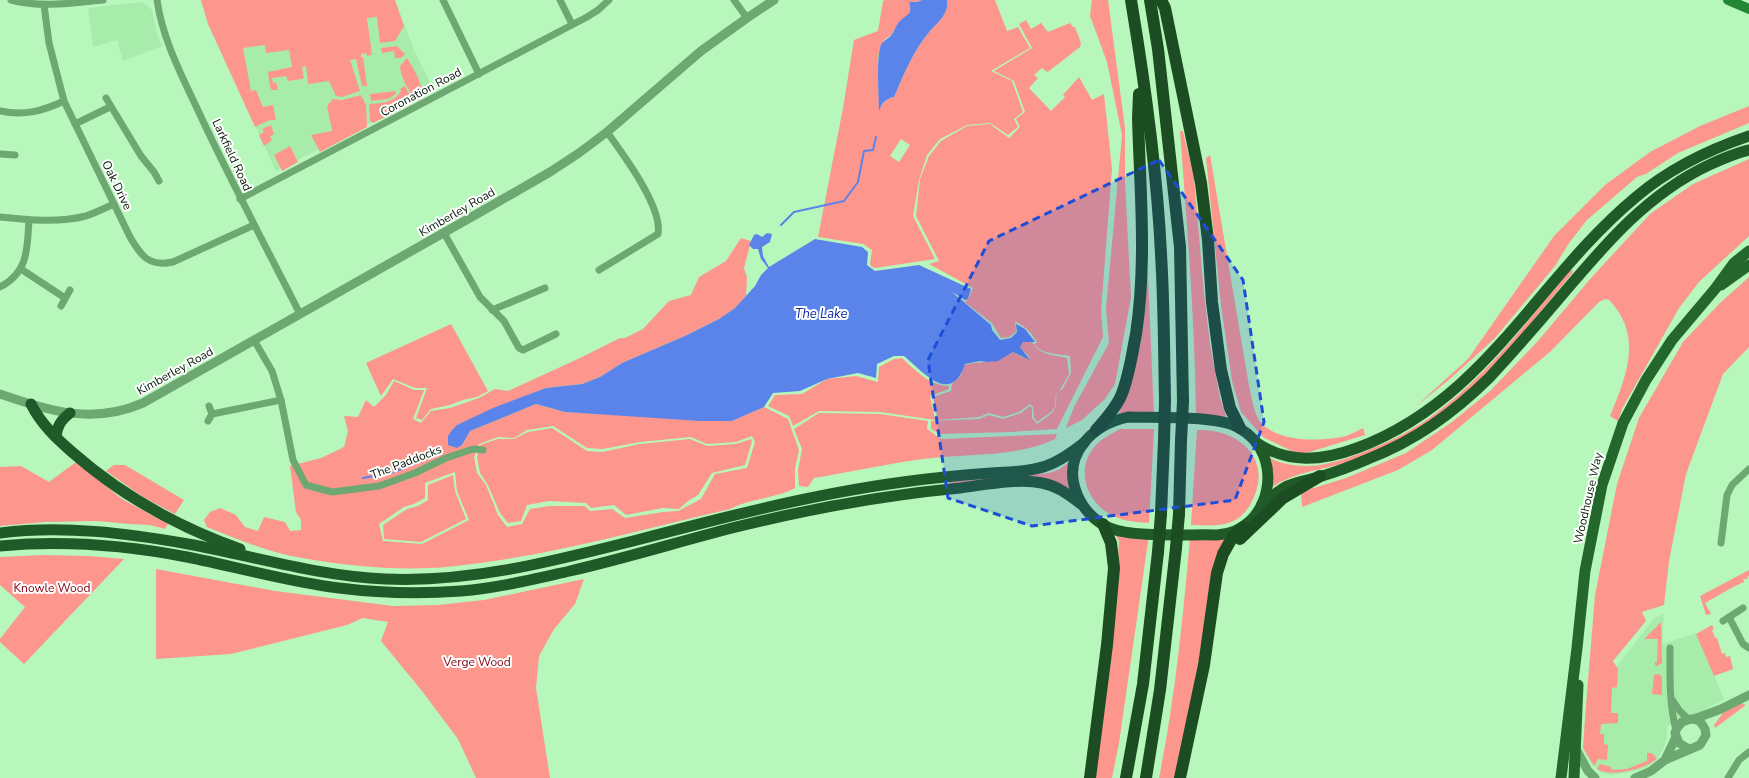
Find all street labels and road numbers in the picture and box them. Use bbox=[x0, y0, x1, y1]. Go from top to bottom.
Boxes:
street label: Coronation Road bbox=[378, 64, 464, 120]
street label: Larkfield Road bbox=[208, 116, 256, 194]
street label: Oak Drive bbox=[98, 158, 136, 212]
street label: Kimberley Road bbox=[416, 184, 498, 240]
street label: Kimberley Road bbox=[134, 343, 216, 399]
street label: The Paddocks bbox=[368, 441, 444, 483]
street label: Woodhouse Way bbox=[1570, 450, 1606, 545]

